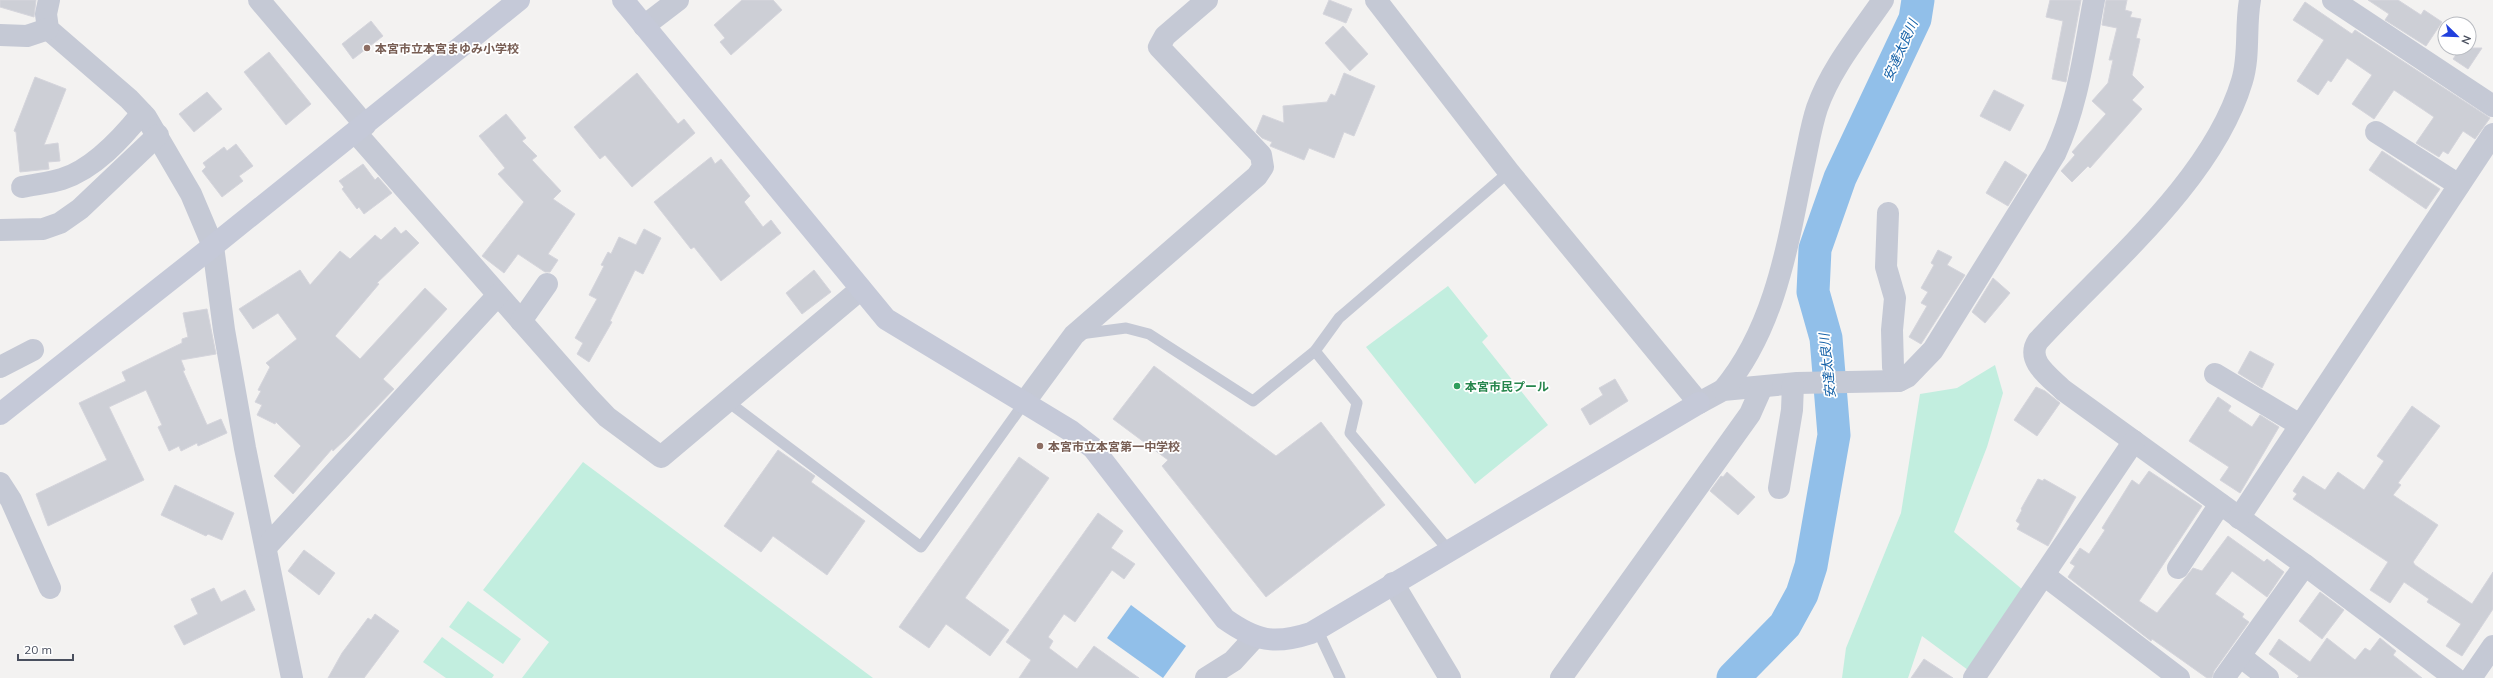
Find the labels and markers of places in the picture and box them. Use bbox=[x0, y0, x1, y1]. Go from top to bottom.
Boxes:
place label: 本宮市立本宮まゆみ小学校 bbox=[375, 41, 519, 56]
marker: 本宮市立本宮まゆみ小学校 bbox=[362, 43, 372, 53]
place label: 本宮市民プール bbox=[1465, 379, 1549, 394]
marker: 本宮市民プール bbox=[1452, 381, 1462, 391]
place label: 本宮市立本宮第一中学校 bbox=[1048, 439, 1180, 454]
marker: 本宮市立本宮第一中学校 bbox=[1035, 441, 1045, 451]

